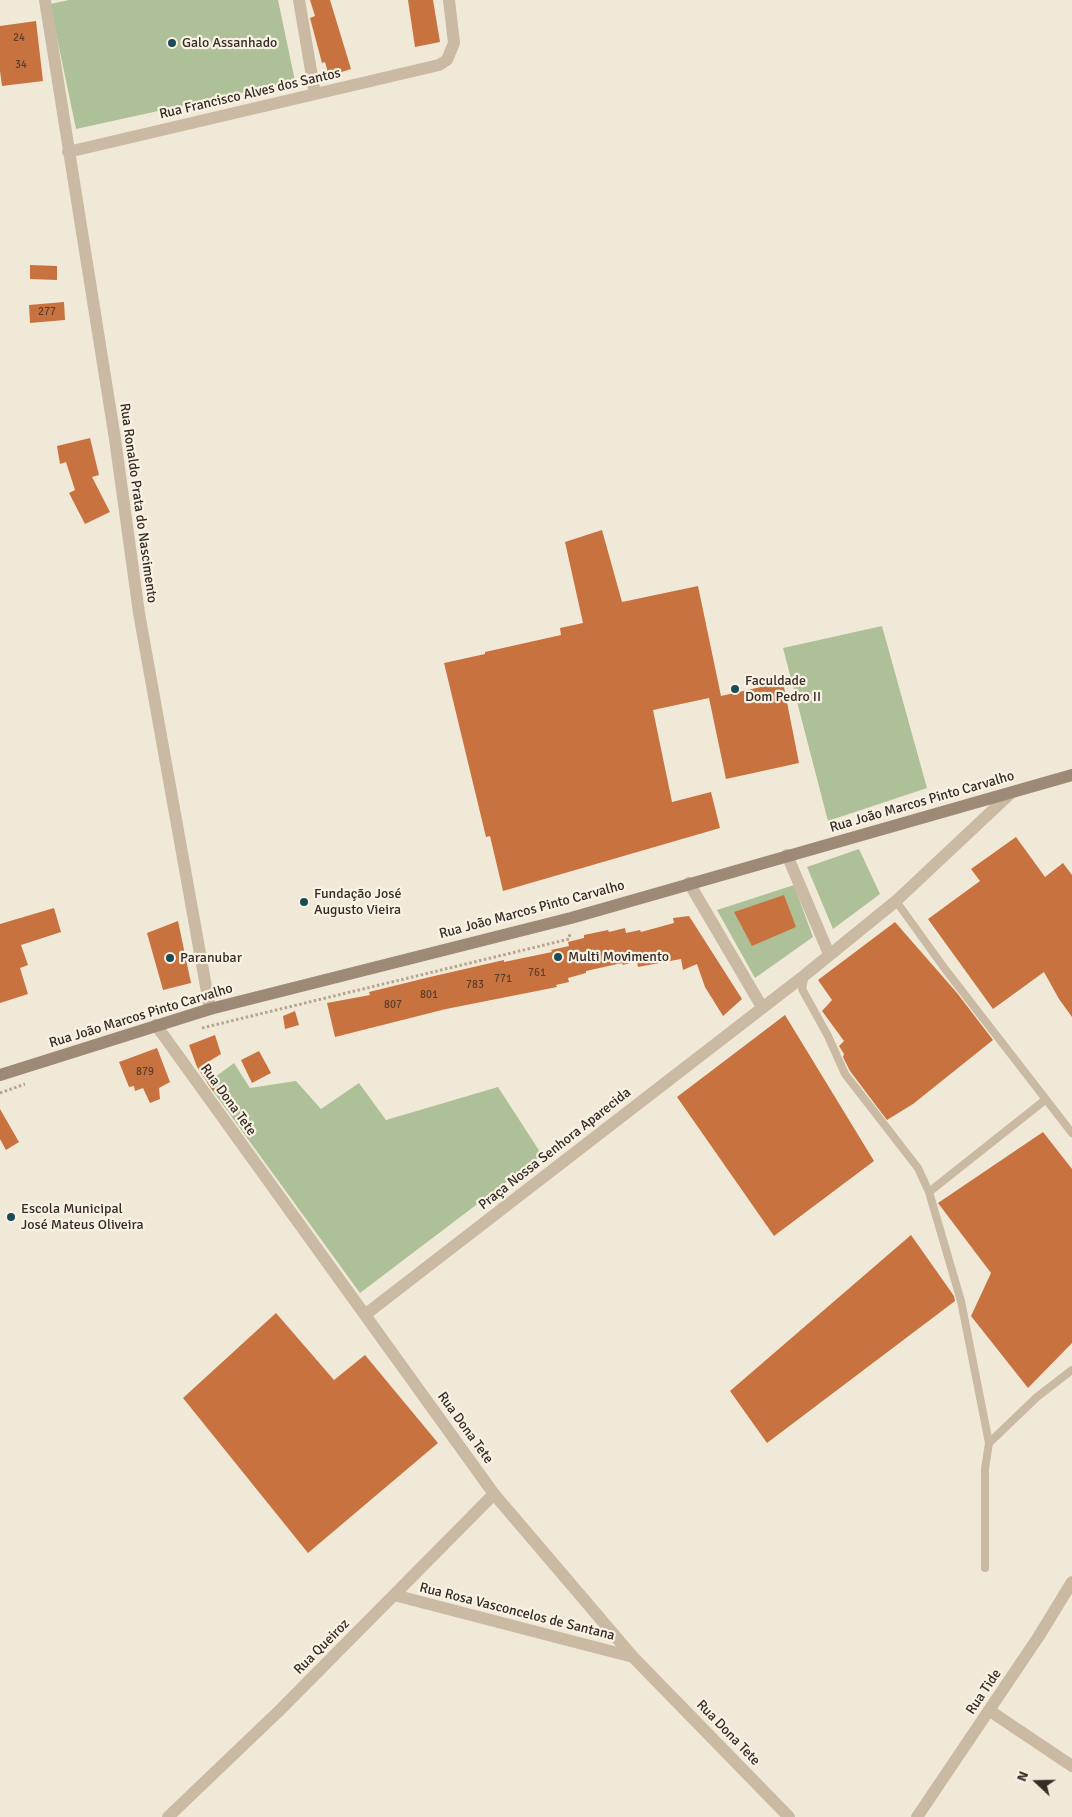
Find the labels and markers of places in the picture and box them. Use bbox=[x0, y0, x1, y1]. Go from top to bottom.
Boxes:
place label: Galo Assanhado bbox=[182, 35, 277, 51]
marker: Galo Assanhado bbox=[166, 37, 178, 49]
place label: Faculdade Dom Pedro II bbox=[745, 673, 821, 706]
marker: Faculdade Dom Pedro II bbox=[729, 683, 741, 695]
place label: Fundação José Augusto Vieira bbox=[314, 886, 401, 919]
marker: Fundação José Augusto Vieira bbox=[298, 896, 310, 908]
place label: Multi Movimento bbox=[568, 949, 669, 965]
place label: Paranubar bbox=[180, 950, 242, 966]
marker: Multi Movimento bbox=[552, 951, 564, 963]
marker: Paranubar bbox=[164, 952, 176, 964]
place label: Escola Municipal José Mateus Oliveira bbox=[21, 1201, 144, 1234]
marker: Escola Municipal José Mateus Oliveira bbox=[5, 1211, 17, 1223]

